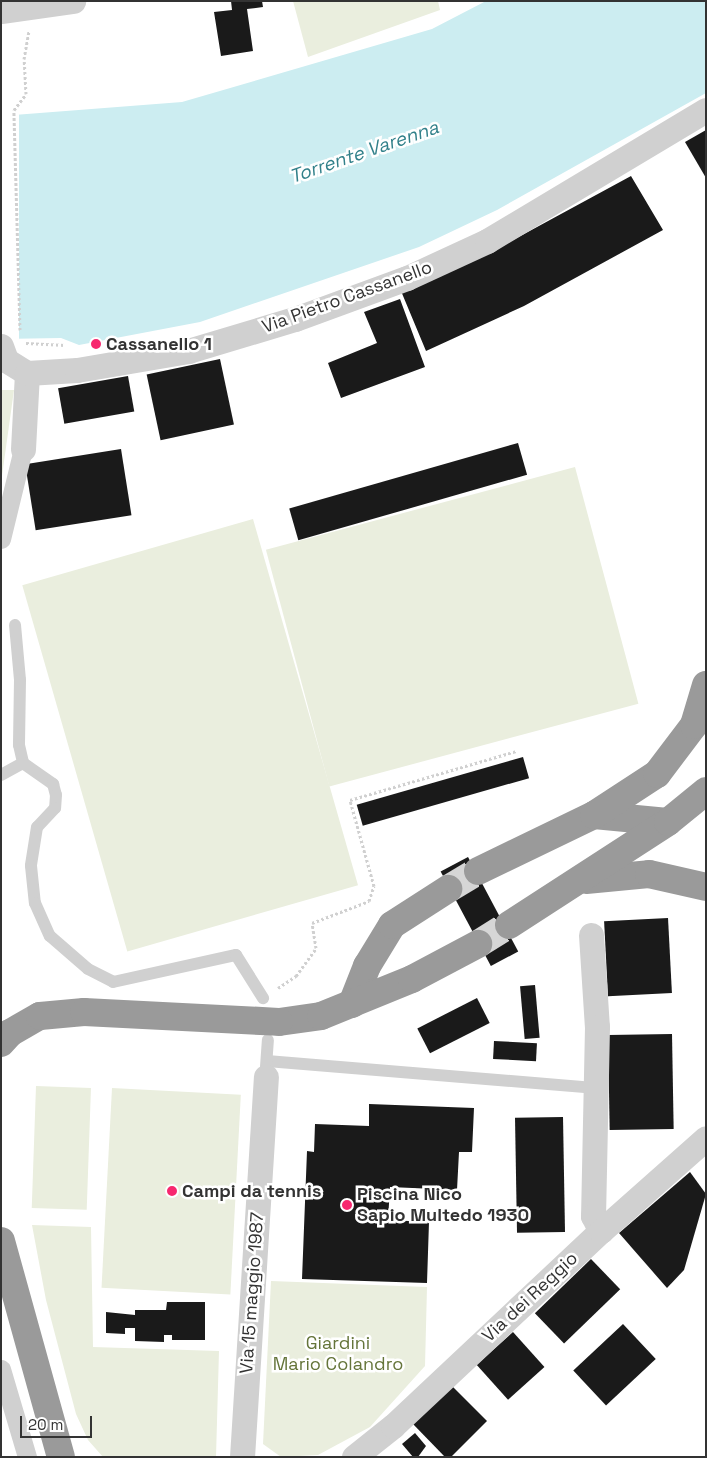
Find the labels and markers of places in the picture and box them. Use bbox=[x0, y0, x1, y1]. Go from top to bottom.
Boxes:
place label: Cassanello 1 bbox=[106, 333, 212, 355]
marker: Cassanello 1 bbox=[90, 338, 102, 350]
place label: Campi da tennis bbox=[182, 1180, 321, 1202]
place label: Piscina Nico Sapio Multedo 1930 bbox=[357, 1184, 529, 1226]
marker: Campi da tennis bbox=[166, 1185, 178, 1197]
marker: Piscina Nico Sapio Multedo 1930 bbox=[341, 1199, 353, 1211]

